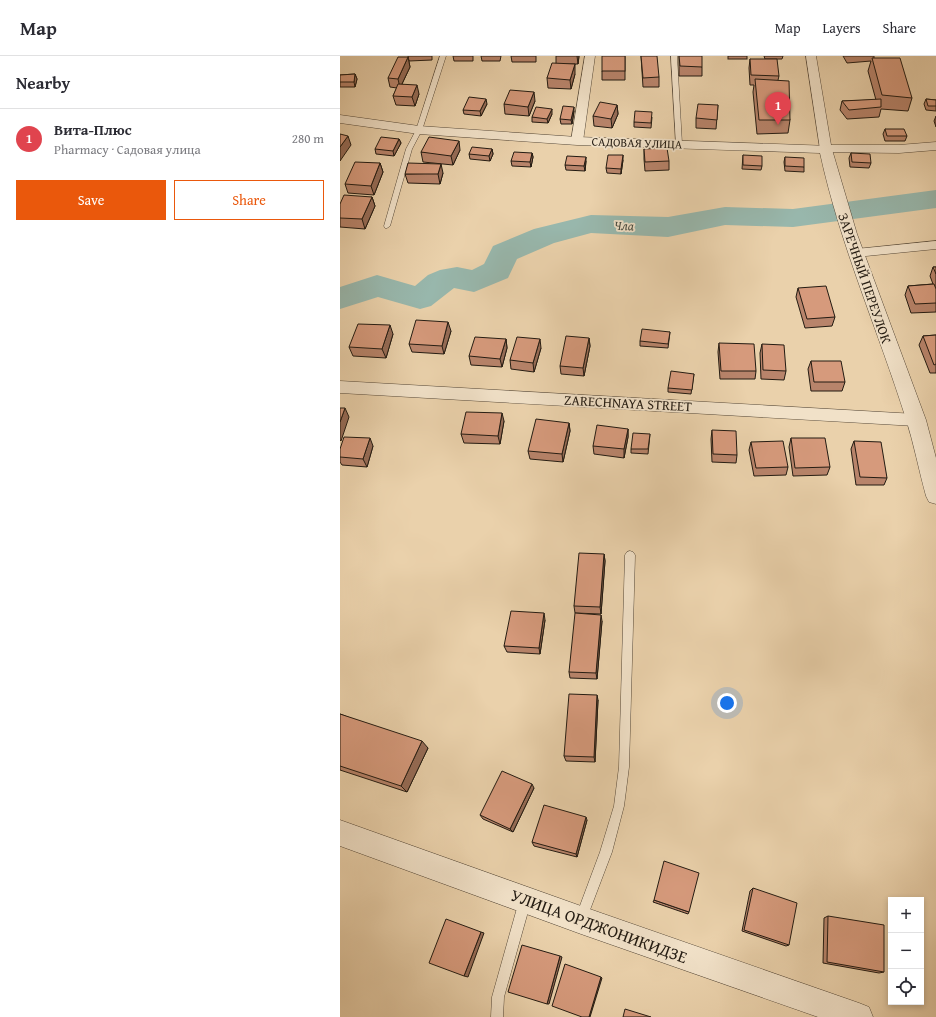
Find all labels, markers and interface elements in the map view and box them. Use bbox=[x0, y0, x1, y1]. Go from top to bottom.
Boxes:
text: Map bbox=[20, 14, 57, 42]
text: Map bbox=[775, 18, 801, 38]
text: Layers bbox=[823, 18, 861, 38]
text: Share bbox=[883, 18, 916, 38]
text: Nearby bbox=[16, 70, 70, 95]
pin: 1 bbox=[765, 92, 791, 125]
text: Вита-Плюс bbox=[54, 119, 132, 140]
text: 1 bbox=[26, 129, 32, 148]
text: 280 m bbox=[292, 129, 324, 148]
street label: САДОВАЯ УЛИЦА bbox=[591, 132, 683, 153]
text: Pharmacy · Садовая улица bbox=[54, 140, 201, 159]
button: Save bbox=[16, 180, 166, 220]
button: Share bbox=[174, 180, 324, 220]
street label: ЗАРЕЧНЫЙ ПЕРЕУЛОК bbox=[833, 210, 897, 346]
water label: Чла bbox=[614, 216, 634, 235]
street label: ZARECHNAYA STREET bbox=[564, 390, 693, 416]
your location bbox=[717, 693, 737, 713]
street label: УЛИЦА ОРДЖОНИКИДЗЕ bbox=[507, 882, 691, 969]
map controls bbox=[888, 897, 924, 1005]
button: + bbox=[888, 897, 924, 933]
button: − bbox=[888, 933, 924, 969]
button: locate bbox=[888, 969, 924, 1005]

